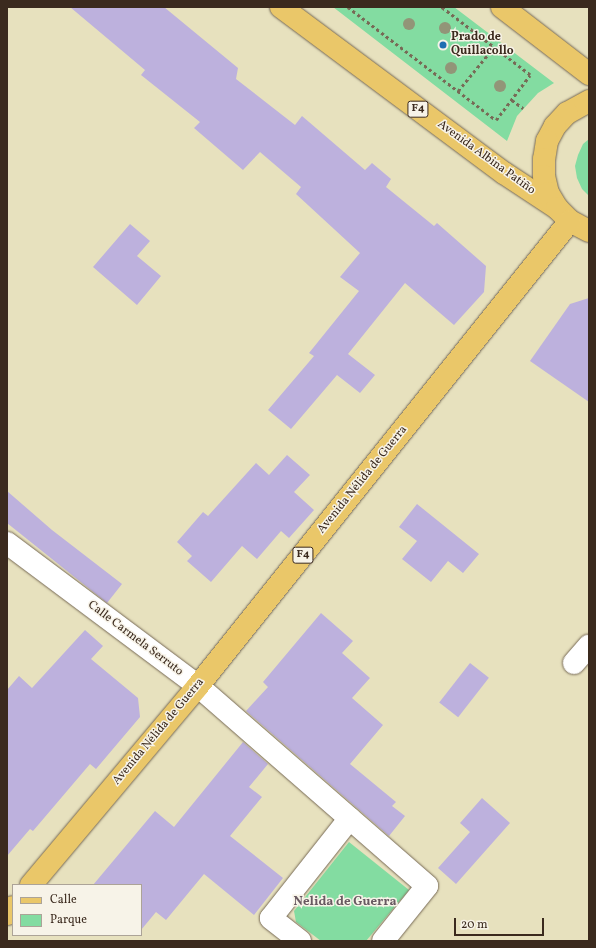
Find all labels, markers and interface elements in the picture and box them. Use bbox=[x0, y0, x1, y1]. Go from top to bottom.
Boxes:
place label: Prado de Quillacollo bbox=[451, 31, 514, 59]
marker: Prado de Quillacollo bbox=[438, 40, 448, 50]
road number: F4 bbox=[407, 100, 429, 118]
street label: Avenida Albina Patiño bbox=[434, 118, 538, 198]
street label: Avenida Nélida de Guerra bbox=[315, 423, 411, 537]
road number: F4 bbox=[292, 546, 314, 564]
street label: Calle Carmela Serruto bbox=[84, 598, 186, 680]
street label: Avenida Nélida de Guerra bbox=[110, 676, 208, 788]
legend bbox=[12, 884, 142, 936]
text: Calle bbox=[50, 892, 77, 908]
district label: Nelida de Guerra bbox=[294, 894, 396, 910]
scale bar bbox=[456, 910, 546, 936]
text: Parque bbox=[50, 912, 87, 928]
text: 20 m bbox=[461, 917, 488, 933]

